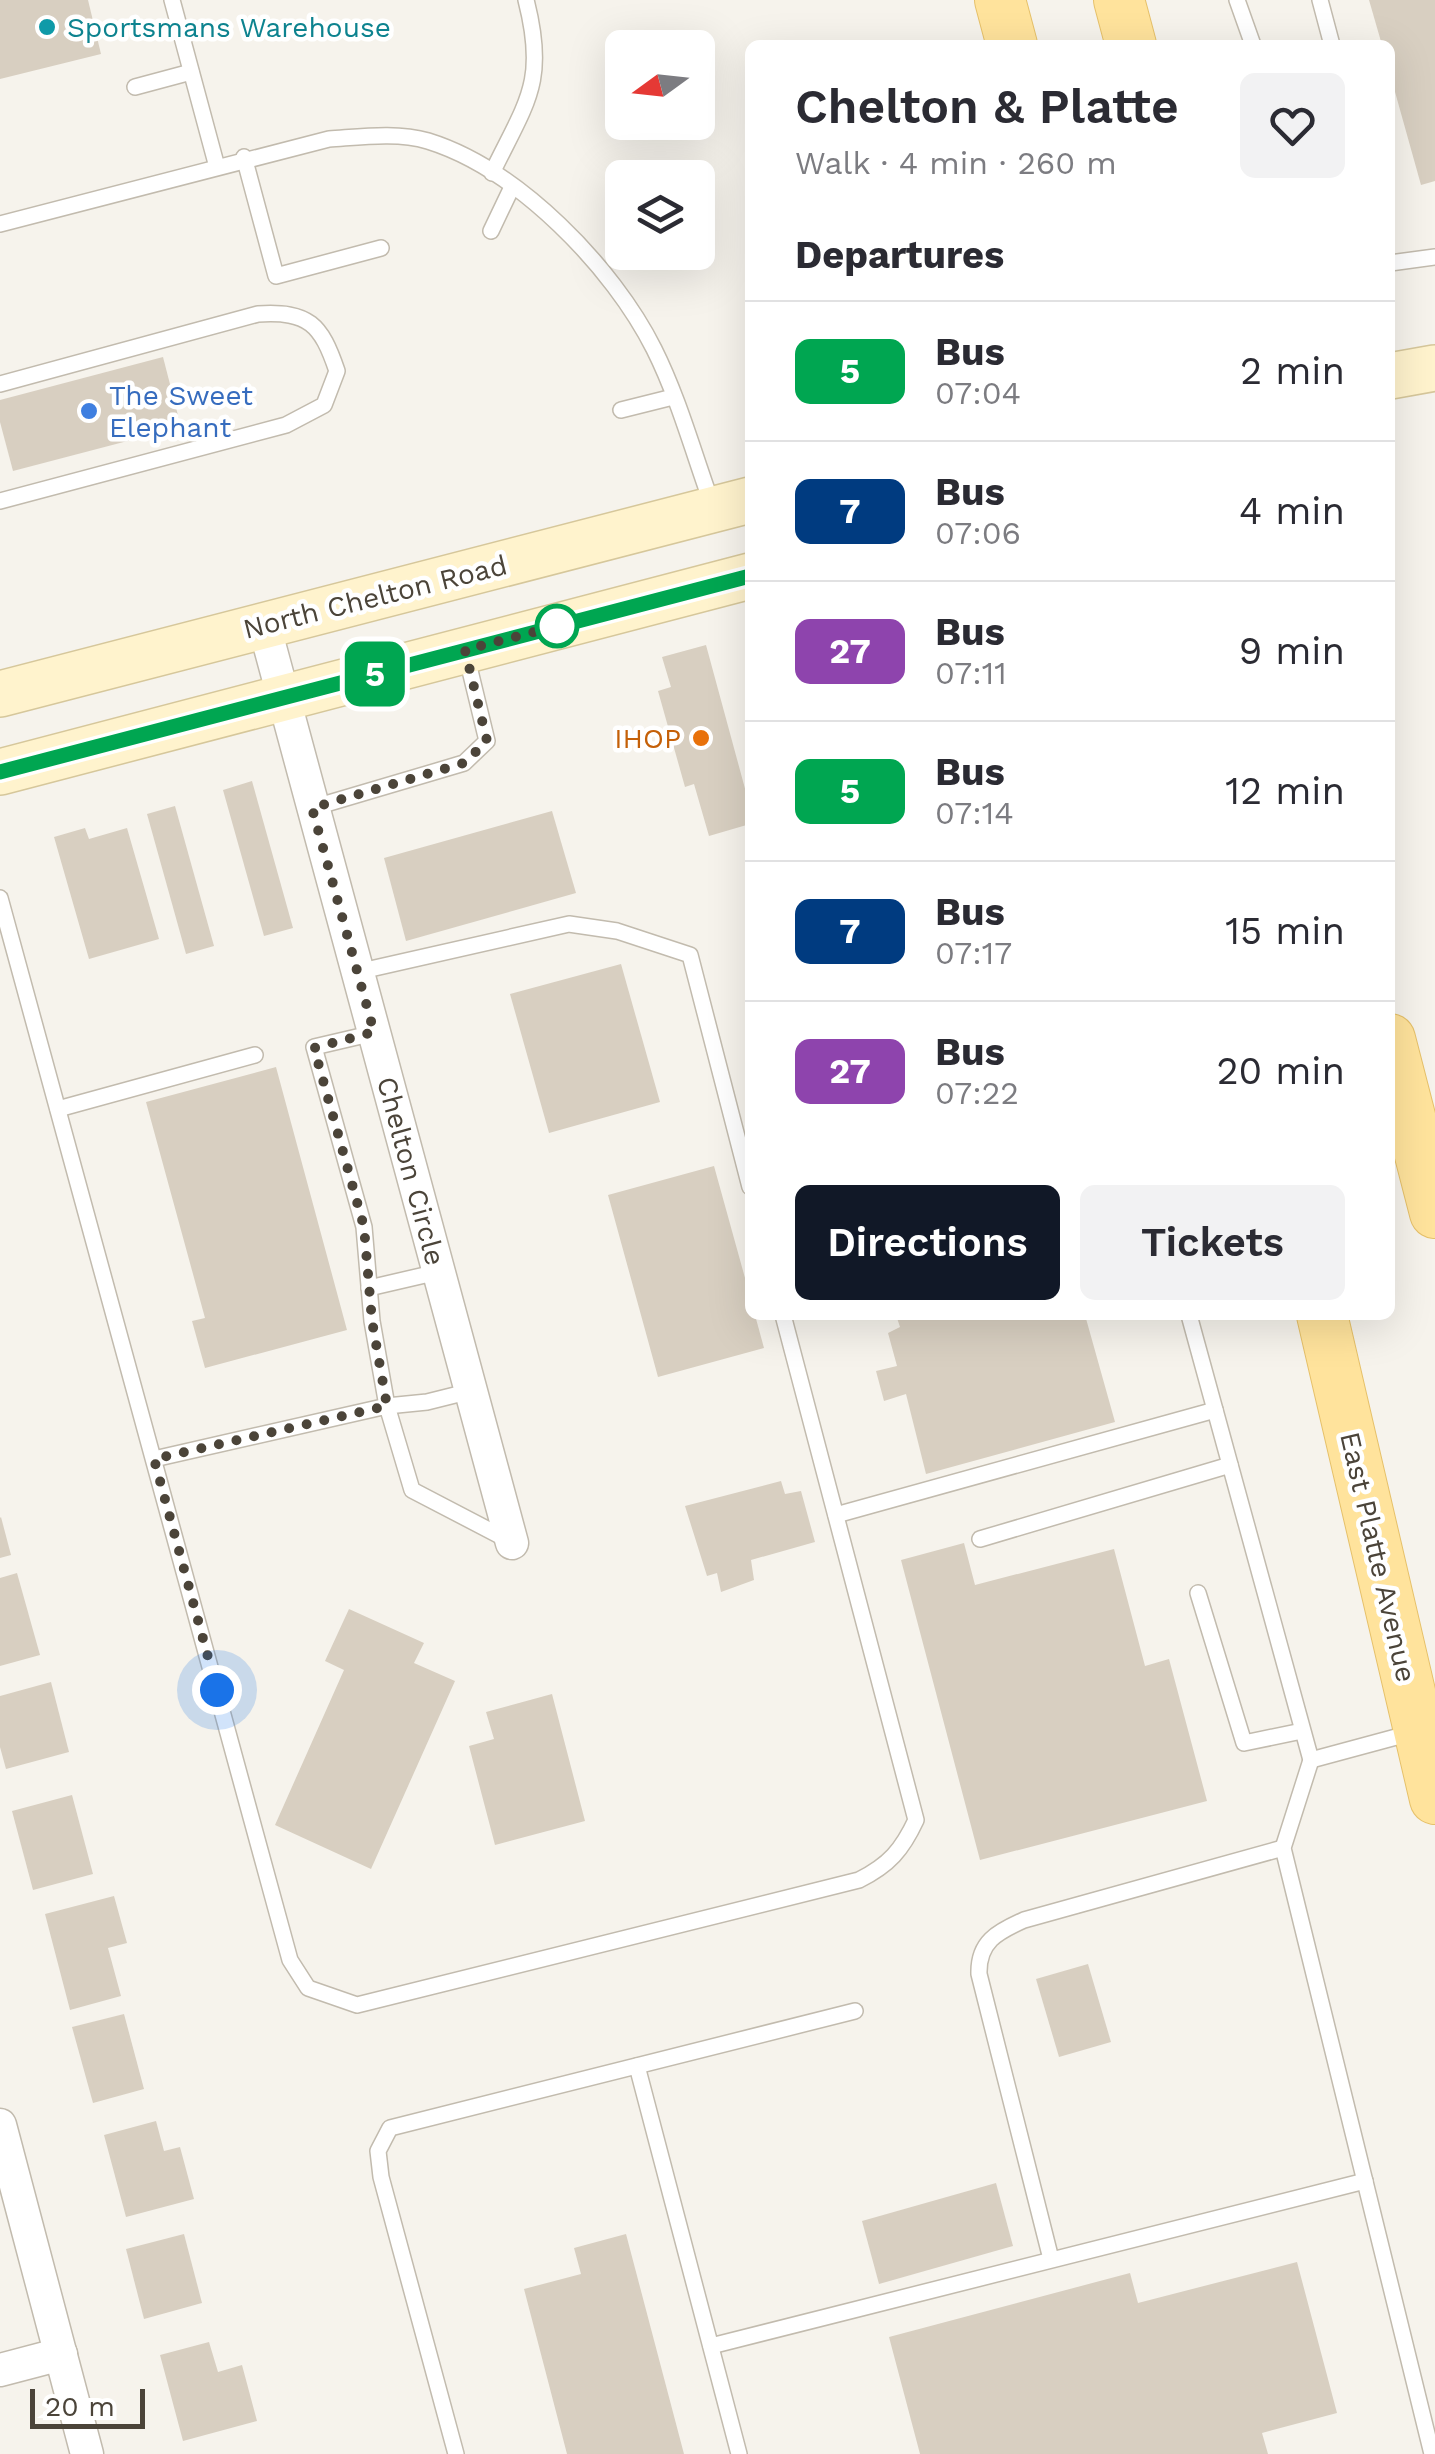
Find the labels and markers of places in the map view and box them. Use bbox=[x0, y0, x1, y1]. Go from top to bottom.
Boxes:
place label: Sportsmans Warehouse bbox=[67, 11, 391, 44]
marker: Sportsmans Warehouse bbox=[36, 16, 58, 38]
place label: The Sweet Elephant bbox=[109, 379, 253, 444]
marker: The Sweet Elephant bbox=[78, 400, 100, 422]
unlabelled marker bbox=[536, 605, 578, 647]
place label: IHOP bbox=[614, 722, 681, 755]
marker: IHOP bbox=[690, 727, 712, 749]

